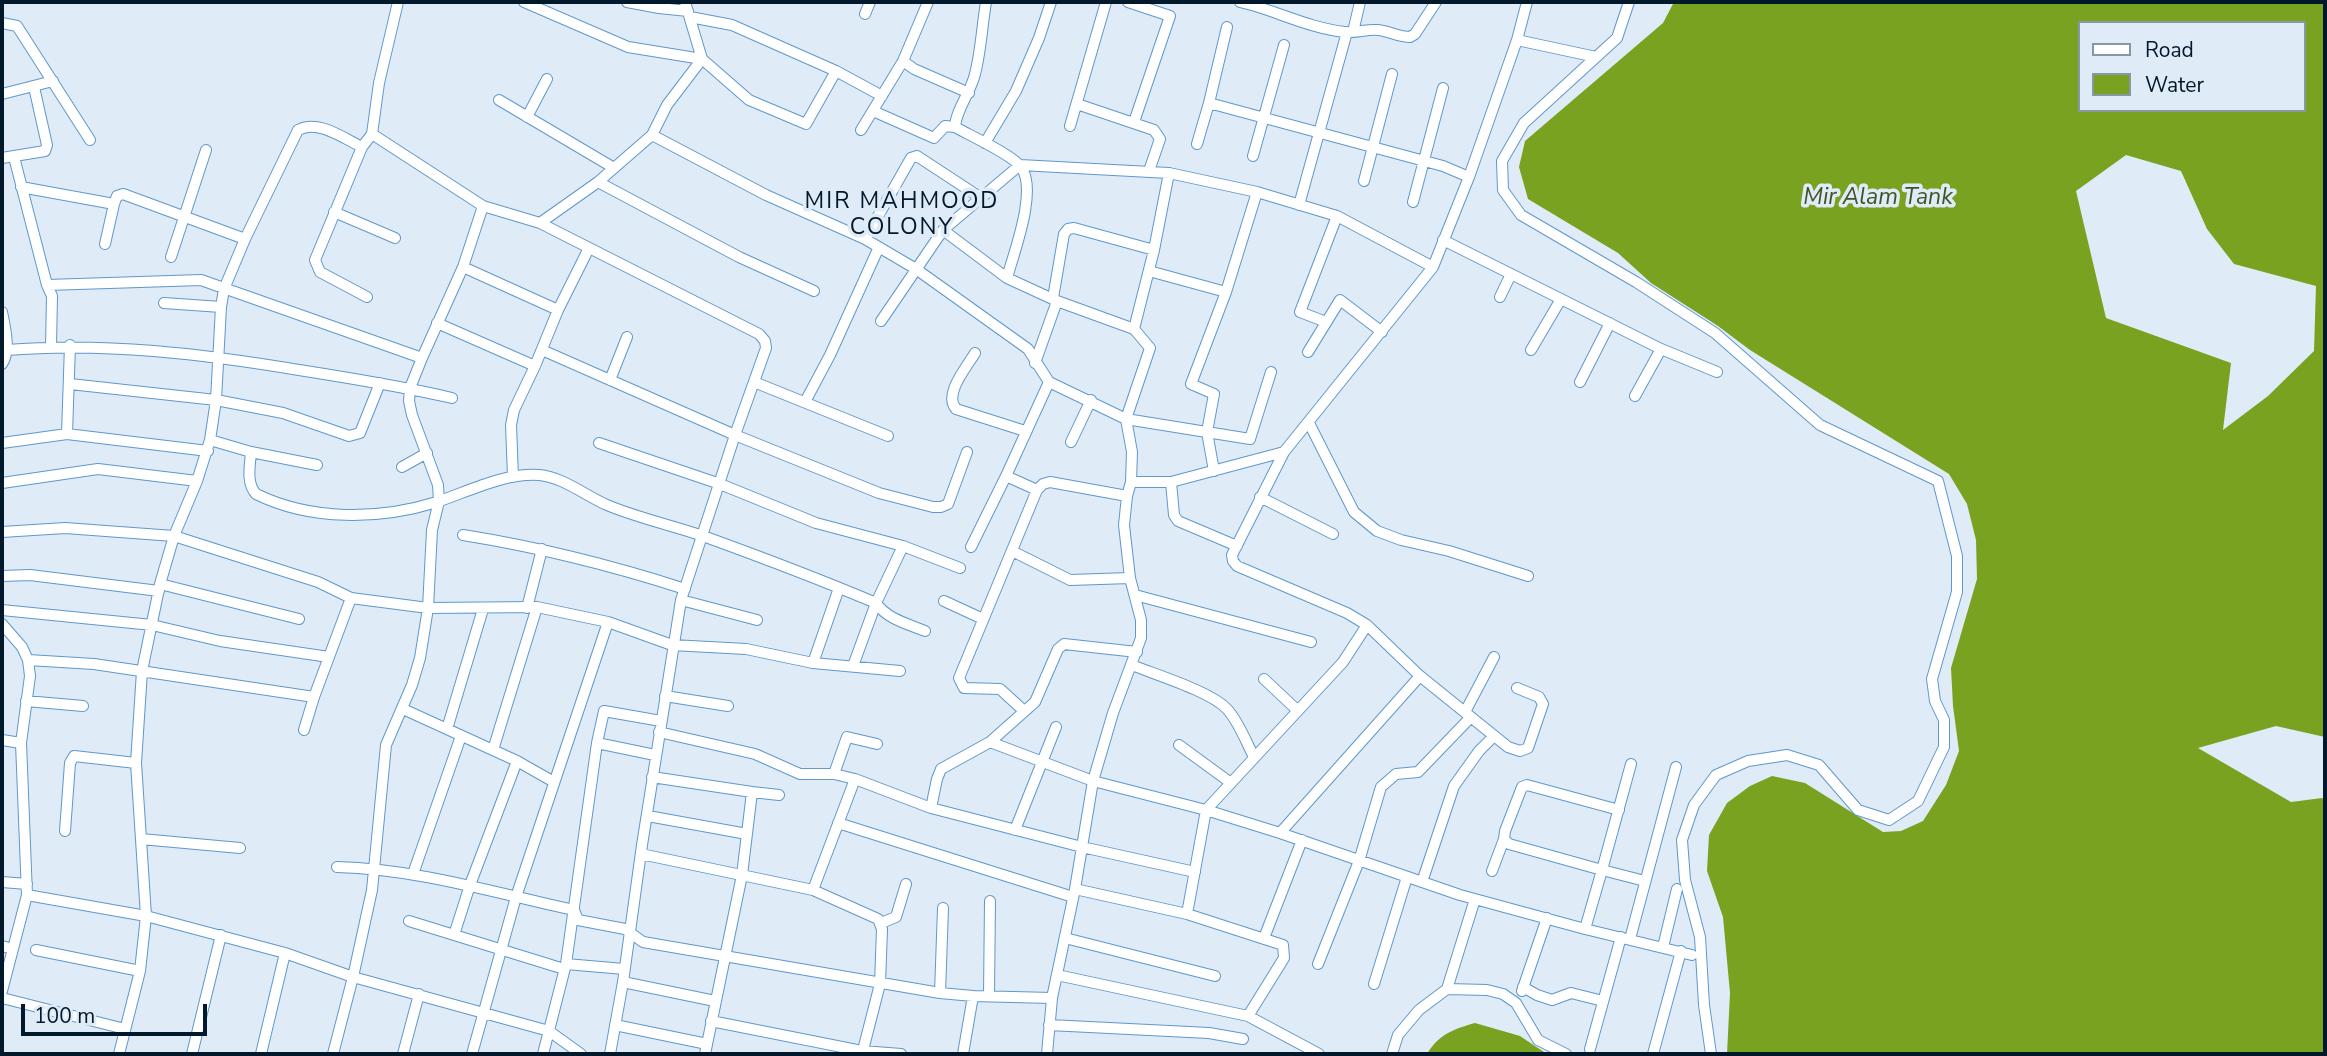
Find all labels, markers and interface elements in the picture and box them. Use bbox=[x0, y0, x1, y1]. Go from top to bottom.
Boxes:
legend bbox=[2078, 21, 2306, 112]
text: Road bbox=[2145, 36, 2194, 64]
text: Water bbox=[2145, 71, 2204, 99]
water label: Mir Alam Tank bbox=[1803, 184, 1953, 212]
district label: MIR MAHMOOD COLONY bbox=[806, 188, 998, 242]
scale bar bbox=[24, 990, 210, 1034]
text: 100 m bbox=[34, 1002, 95, 1030]

